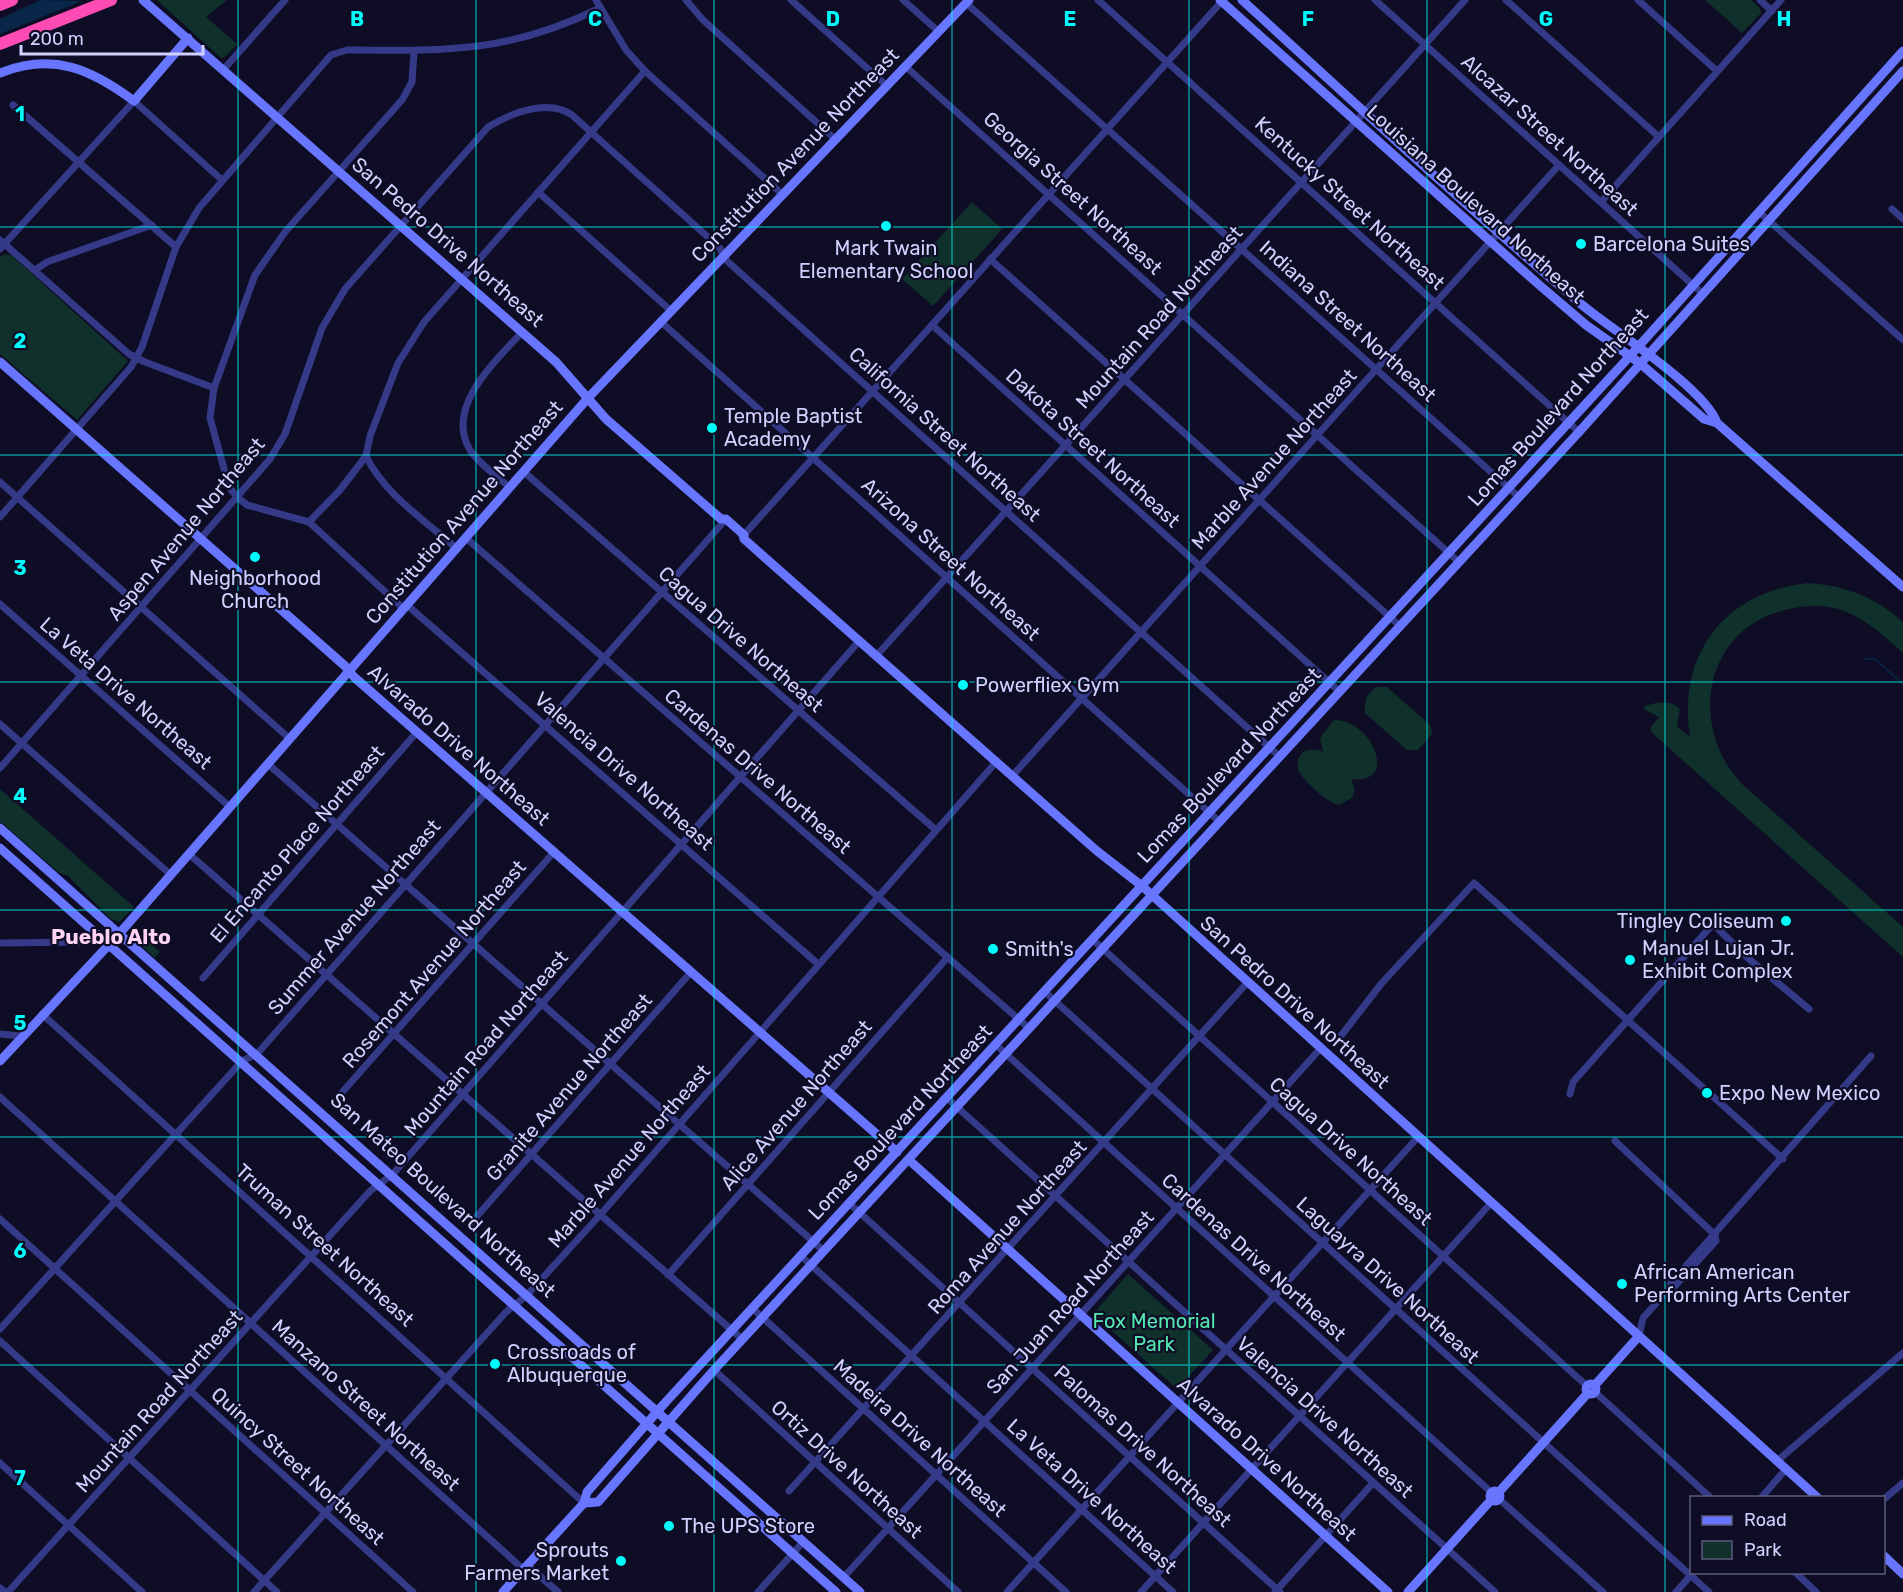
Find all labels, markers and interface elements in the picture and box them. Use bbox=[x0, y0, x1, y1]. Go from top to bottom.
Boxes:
text: B bbox=[350, 7, 364, 31]
text: C bbox=[588, 7, 602, 31]
text: D bbox=[826, 7, 840, 31]
text: E bbox=[1064, 7, 1076, 31]
text: F bbox=[1302, 7, 1314, 31]
text: G bbox=[1539, 7, 1553, 31]
text: H bbox=[1777, 7, 1791, 31]
scale bar bbox=[21, 18, 202, 56]
text: 200 m bbox=[30, 28, 84, 50]
street label: Constitution Avenue Northeast bbox=[686, 43, 904, 267]
street label: Alcazar Street Northeast bbox=[1457, 49, 1643, 221]
street label: Louisiana Boulevard Northeast bbox=[1362, 100, 1590, 308]
text: 1 bbox=[15, 102, 25, 126]
street label: Georgia Street Northeast bbox=[979, 106, 1167, 280]
street label: Kentucky Street Northeast bbox=[1250, 111, 1450, 295]
street label: San Pedro Drive Northeast bbox=[347, 152, 549, 332]
marker: Mark Twain Elementary School bbox=[879, 219, 893, 233]
street label: Mountain Road Northeast bbox=[1071, 221, 1248, 413]
place label: Barcelona Suites bbox=[1593, 232, 1750, 256]
street label: Indiana Street Northeast bbox=[1255, 235, 1441, 407]
place label: Mark Twain Elementary School bbox=[799, 236, 973, 283]
marker: Barcelona Suites bbox=[1574, 237, 1588, 251]
street label: Lomas Boulevard Northeast bbox=[1463, 303, 1653, 511]
text: 2 bbox=[14, 329, 27, 353]
street label: California Street Northeast bbox=[844, 342, 1046, 527]
street label: Dakota Street Northeast bbox=[1001, 364, 1185, 533]
street label: Marble Avenue Northeast bbox=[1186, 364, 1362, 554]
street label: Constitution Avenue Northeast bbox=[360, 395, 568, 629]
place label: Temple Baptist Academy bbox=[724, 404, 863, 451]
marker: Temple Baptist Academy bbox=[705, 421, 719, 435]
street label: Aspen Avenue Northeast bbox=[102, 433, 270, 625]
street label: Arizona Street Northeast bbox=[857, 473, 1045, 645]
marker: Neighborhood Church bbox=[248, 550, 262, 564]
text: 3 bbox=[13, 556, 27, 580]
street label: Cagua Drive Northeast bbox=[654, 561, 828, 717]
place label: Neighborhood Church bbox=[189, 566, 321, 613]
street label: La Veta Drive Northeast bbox=[35, 612, 217, 774]
street label: Alvarado Drive Northeast bbox=[363, 660, 555, 831]
street label: Lomas Boulevard Northeast bbox=[1132, 662, 1326, 868]
place label: Powerfliex Gym bbox=[975, 673, 1119, 697]
marker: Powerfliex Gym bbox=[956, 678, 970, 692]
street label: Cardenas Drive Northeast bbox=[660, 683, 856, 859]
street label: Valencia Drive Northeast bbox=[530, 687, 719, 855]
street label: El Encanto Place Northeast bbox=[205, 740, 389, 948]
text: 4 bbox=[13, 784, 27, 808]
street label: Summer Avenue Northeast bbox=[263, 814, 445, 1020]
street label: Rosemont Avenue Northeast bbox=[337, 855, 531, 1073]
place label: Tingley Coliseum bbox=[1617, 909, 1774, 933]
street label: San Pedro Drive Northeast bbox=[1195, 911, 1395, 1093]
marker: Tingley Coliseum bbox=[1779, 914, 1793, 928]
district label: Pueblo Alto bbox=[51, 924, 171, 949]
place label: Manuel Lujan Jr. Exhibit Complex bbox=[1642, 936, 1794, 983]
place label: Smith's bbox=[1005, 937, 1074, 961]
marker: Smith's bbox=[986, 942, 1000, 956]
street label: Mountain Road Northeast bbox=[399, 945, 573, 1141]
marker: Manuel Lujan Jr. Exhibit Complex bbox=[1623, 953, 1637, 967]
street label: Granite Avenue Northeast bbox=[481, 988, 657, 1186]
text: 5 bbox=[14, 1011, 27, 1035]
street label: Alice Avenue Northeast bbox=[715, 1015, 877, 1195]
street label: Lomas Boulevard Northeast bbox=[803, 1019, 997, 1225]
street label: Marble Avenue Northeast bbox=[543, 1059, 715, 1253]
street label: Cagua Drive Northeast bbox=[1265, 1072, 1437, 1230]
place label: Expo New Mexico bbox=[1719, 1081, 1881, 1105]
marker: Expo New Mexico bbox=[1700, 1086, 1714, 1100]
street label: San Mateo Boulevard Northeast bbox=[326, 1088, 561, 1303]
street label: Roma Avenue Northeast bbox=[923, 1135, 1092, 1319]
street label: Truman Street Northeast bbox=[231, 1159, 419, 1331]
street label: Cardenas Drive Northeast bbox=[1157, 1168, 1351, 1346]
street label: Laguayra Drive Northeast bbox=[1292, 1192, 1485, 1369]
street label: San Juan Road Northeast bbox=[981, 1205, 1159, 1399]
text: 6 bbox=[13, 1239, 27, 1263]
place label: African American Performing Arts Center bbox=[1634, 1260, 1851, 1307]
marker: African American Performing Arts Center bbox=[1615, 1277, 1629, 1291]
street label: Mountain Road Northeast bbox=[71, 1305, 248, 1497]
park label: Fox Memorial Park bbox=[1092, 1309, 1216, 1356]
street label: Manzano Street Northeast bbox=[267, 1314, 465, 1496]
street label: Valencia Drive Northeast bbox=[1232, 1331, 1418, 1503]
place label: Crossroads of Albuquerque bbox=[507, 1340, 636, 1387]
street label: Madeira Drive Northeast bbox=[829, 1354, 1012, 1522]
marker: Crossroads of Albuquerque bbox=[488, 1357, 502, 1371]
street label: Palomas Drive Northeast bbox=[1049, 1360, 1237, 1532]
street label: Alvarado Drive Northeast bbox=[1172, 1372, 1362, 1546]
street label: Quincy Street Northeast bbox=[207, 1382, 390, 1550]
street label: Ortiz Drive Northeast bbox=[766, 1395, 928, 1543]
street label: La Veta Drive Northeast bbox=[1002, 1414, 1182, 1579]
text: 7 bbox=[14, 1466, 26, 1490]
legend bbox=[1690, 1496, 1885, 1574]
text: Road bbox=[1744, 1509, 1787, 1531]
place label: The UPS Store bbox=[681, 1514, 815, 1538]
marker: The UPS Store bbox=[662, 1519, 676, 1533]
place label: Sprouts Farmers Market bbox=[464, 1538, 609, 1585]
text: Park bbox=[1744, 1539, 1782, 1561]
marker: Sprouts Farmers Market bbox=[614, 1554, 628, 1568]

